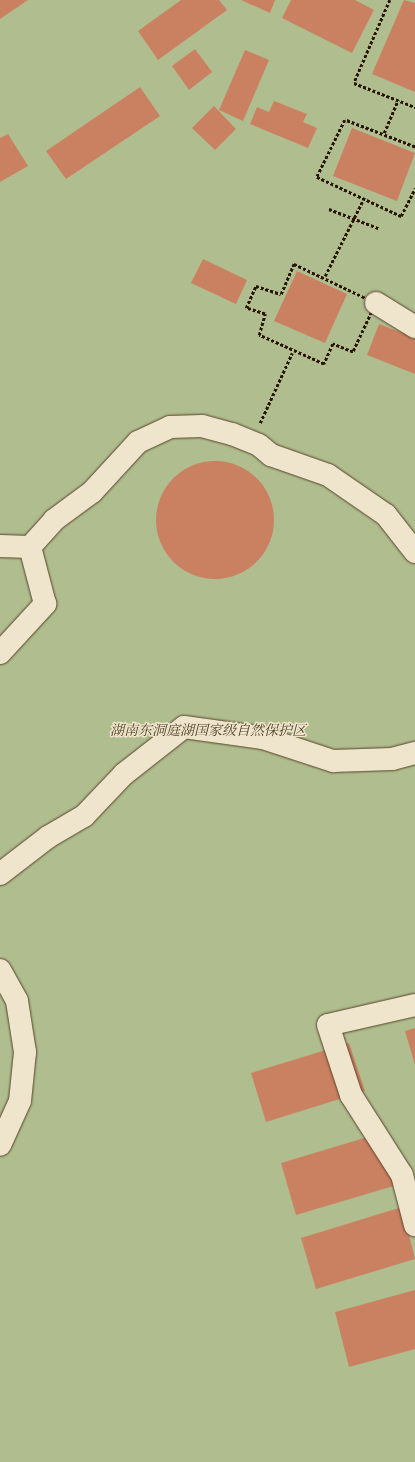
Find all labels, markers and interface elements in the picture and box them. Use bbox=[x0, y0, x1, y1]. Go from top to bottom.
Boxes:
park label: 湖南东洞庭湖国家级自然保护区 bbox=[110, 723, 306, 739]

